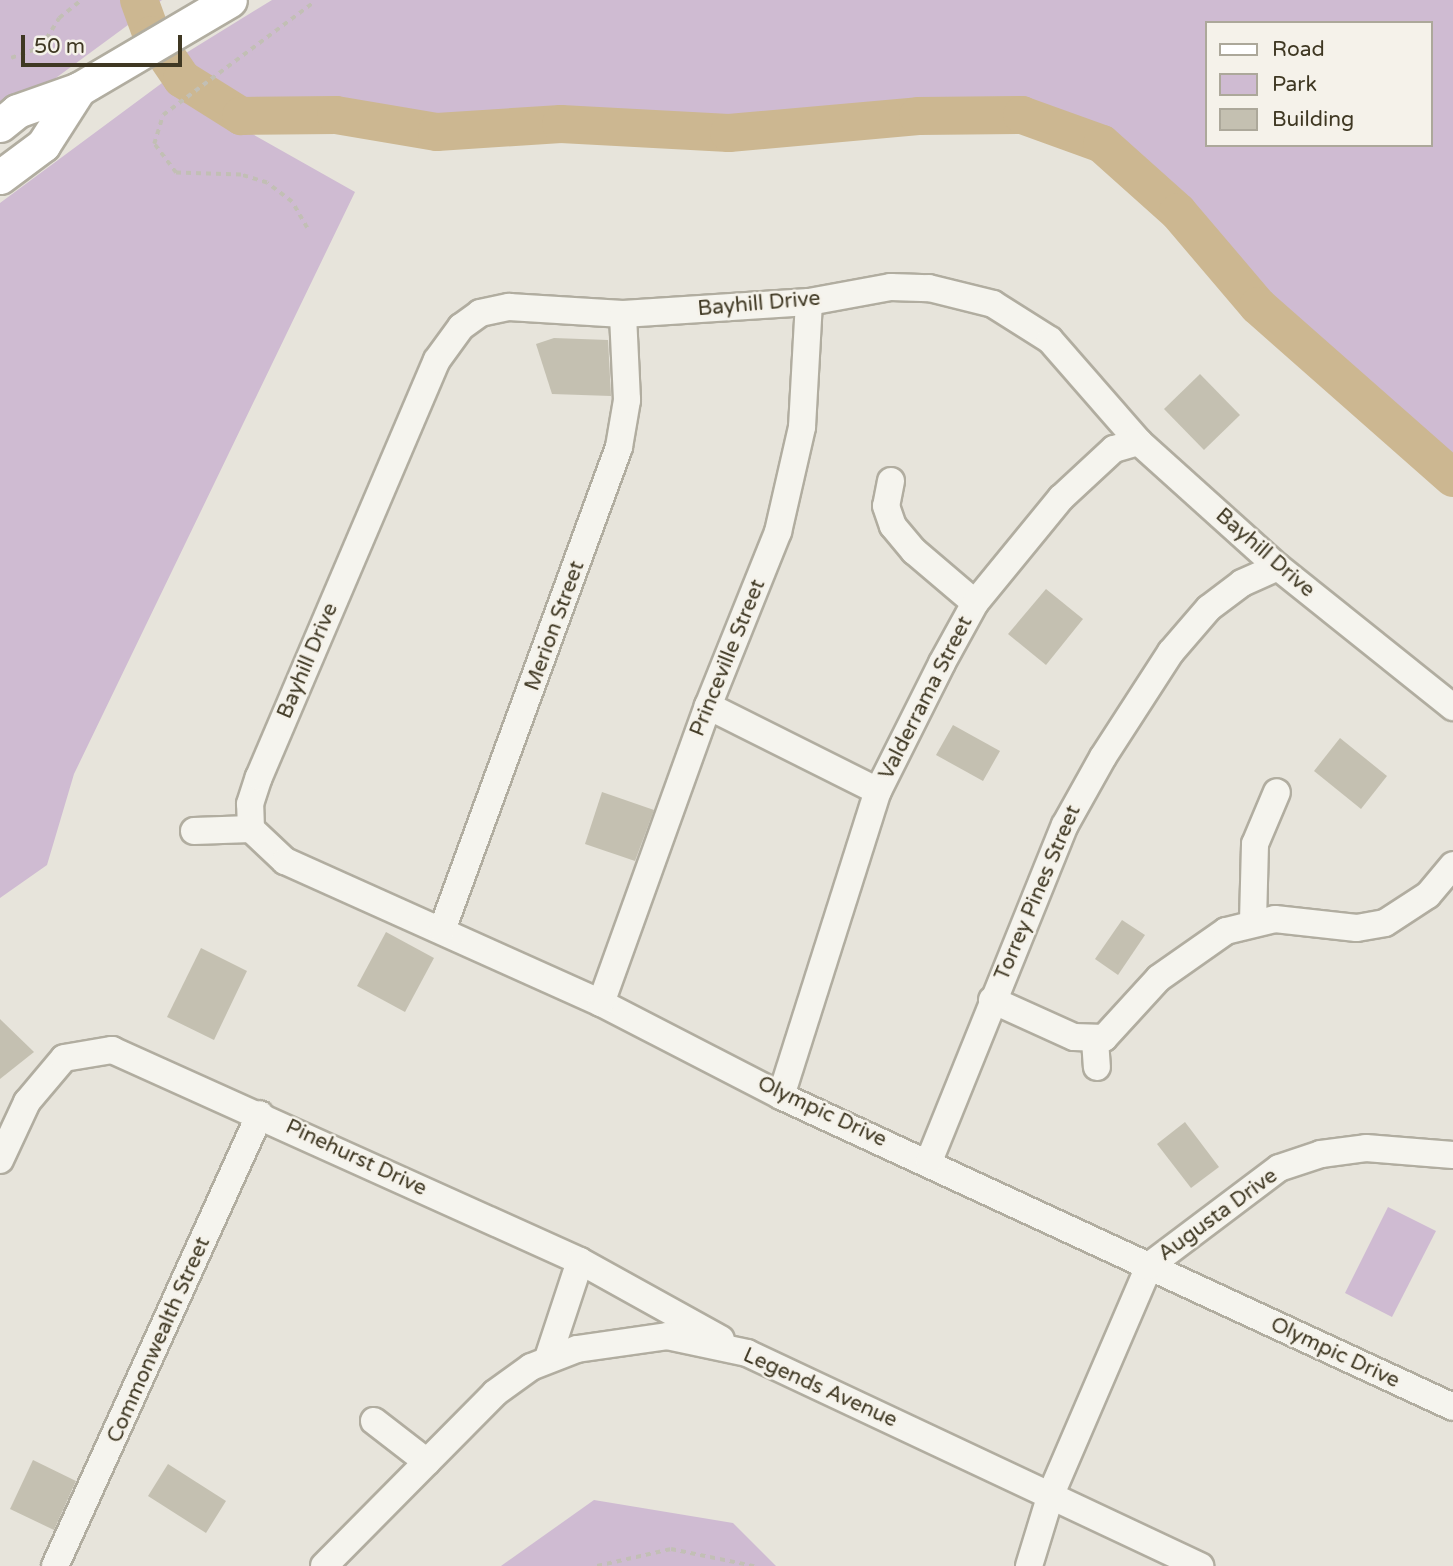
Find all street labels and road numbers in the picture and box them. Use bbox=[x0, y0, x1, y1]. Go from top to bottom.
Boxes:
street label: Bayhill Drive bbox=[697, 286, 821, 322]
street label: Bayhill Drive bbox=[1210, 503, 1320, 603]
street label: Merion Street bbox=[520, 558, 590, 694]
street label: Princeville Street bbox=[685, 576, 771, 740]
street label: Bayhill Drive bbox=[272, 599, 344, 723]
street label: Valderrama Street bbox=[874, 612, 978, 784]
street label: Torrey Pines Street bbox=[990, 802, 1086, 984]
street label: Olympic Drive bbox=[753, 1071, 891, 1153]
street label: Pinehurst Drive bbox=[282, 1114, 430, 1202]
street label: Augusta Drive bbox=[1153, 1163, 1283, 1267]
street label: Commonwealth Street bbox=[102, 1233, 216, 1447]
street label: Olympic Drive bbox=[1266, 1312, 1404, 1394]
street label: Legends Avenue bbox=[739, 1343, 901, 1433]

